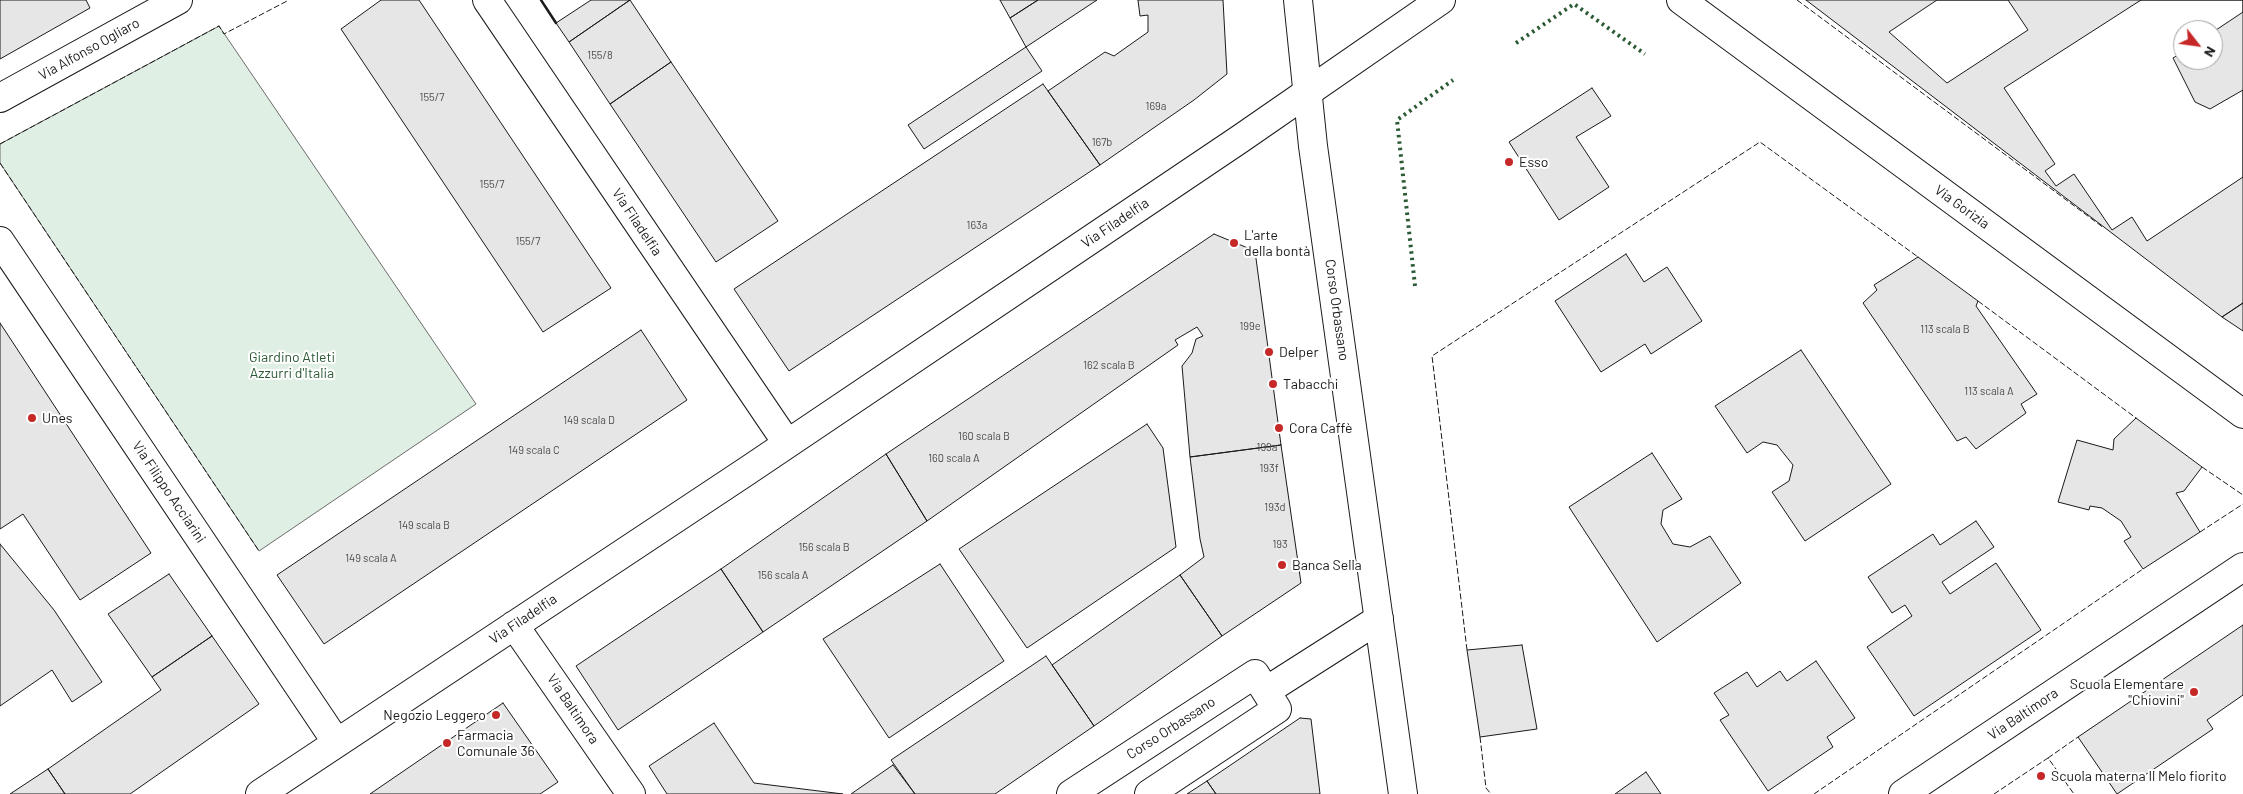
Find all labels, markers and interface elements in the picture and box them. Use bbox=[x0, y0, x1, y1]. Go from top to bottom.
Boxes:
street label: Via Alfonso Ogliaro bbox=[36, 14, 142, 84]
north arrow bbox=[2173, 20, 2223, 70]
text: N bbox=[2201, 44, 2220, 61]
house number: 155/8 bbox=[587, 48, 613, 62]
house number: 155/7 bbox=[420, 90, 444, 104]
house number: 169a bbox=[1146, 99, 1166, 113]
house number: 167b bbox=[1092, 135, 1112, 149]
place label: Esso bbox=[1519, 154, 1548, 170]
marker: Esso bbox=[1503, 156, 1515, 168]
house number: 155/7 bbox=[480, 177, 504, 191]
street label: Via Gorizia bbox=[1931, 182, 1993, 232]
street label: Via Filadelfia bbox=[608, 185, 666, 259]
street label: Via Filadelfia bbox=[1078, 194, 1152, 252]
house number: 163a bbox=[967, 218, 987, 232]
place label: L'arte della bontà bbox=[1244, 227, 1310, 260]
house number: 155/7 bbox=[516, 234, 540, 248]
marker: L'arte della bontà bbox=[1228, 237, 1240, 249]
street label: Corso Orbassano bbox=[1322, 258, 1352, 362]
house number: 199e bbox=[1239, 319, 1261, 333]
house number: 113 scala B bbox=[1920, 322, 1970, 336]
place label: Delper bbox=[1279, 344, 1319, 360]
marker: Delper bbox=[1263, 346, 1275, 358]
park label: Giardino Atleti Azzurri d'Italia bbox=[249, 349, 335, 382]
house number: 162 scala B bbox=[1083, 358, 1135, 372]
place label: Tabacchi bbox=[1283, 376, 1338, 392]
marker: Tabacchi bbox=[1267, 378, 1279, 390]
house number: 113 scala A bbox=[1964, 384, 2014, 398]
place label: Unes bbox=[42, 410, 73, 426]
marker: Unes bbox=[26, 412, 38, 424]
house number: 149 scala D bbox=[563, 413, 615, 427]
place label: Cora Caffè bbox=[1289, 420, 1352, 436]
marker: Cora Caffè bbox=[1273, 422, 1285, 434]
house number: 160 scala B bbox=[958, 429, 1010, 443]
street label: Via Filippo Acciarini bbox=[129, 438, 209, 546]
house number: 199a bbox=[1257, 440, 1277, 454]
house number: 149 scala C bbox=[508, 443, 560, 457]
house number: 160 scala A bbox=[928, 451, 980, 465]
house number: 193f bbox=[1259, 461, 1279, 475]
house number: 193d bbox=[1264, 500, 1286, 514]
house number: 149 scala B bbox=[398, 518, 450, 532]
house number: 193 bbox=[1272, 537, 1288, 551]
house number: 156 scala B bbox=[798, 540, 850, 554]
house number: 149 scala A bbox=[345, 551, 397, 565]
place label: Banca Sella bbox=[1292, 557, 1362, 573]
marker: Banca Sella bbox=[1276, 559, 1288, 571]
house number: 156 scala A bbox=[757, 568, 809, 582]
street label: Via Filadelfia bbox=[486, 590, 560, 648]
street label: Via Baltimora bbox=[543, 671, 603, 747]
place label: Scuola Elementare "Chiovini" bbox=[2070, 676, 2184, 709]
street label: Via Baltimora bbox=[1985, 684, 2061, 744]
marker: Scuola Elementare "Chiovini" bbox=[2188, 686, 2200, 698]
street label: Corso Orbassano bbox=[1123, 693, 1219, 763]
place label: Negozio Leggero bbox=[383, 707, 486, 723]
marker: Negozio Leggero bbox=[490, 709, 502, 721]
place label: Farmacia Comunale 36 bbox=[457, 727, 535, 760]
marker: Farmacia Comunale 36 bbox=[441, 737, 453, 749]
place label: Scuola materna Il Melo fiorito bbox=[2051, 768, 2227, 784]
marker: Scuola materna Il Melo fiorito bbox=[2035, 770, 2047, 782]

